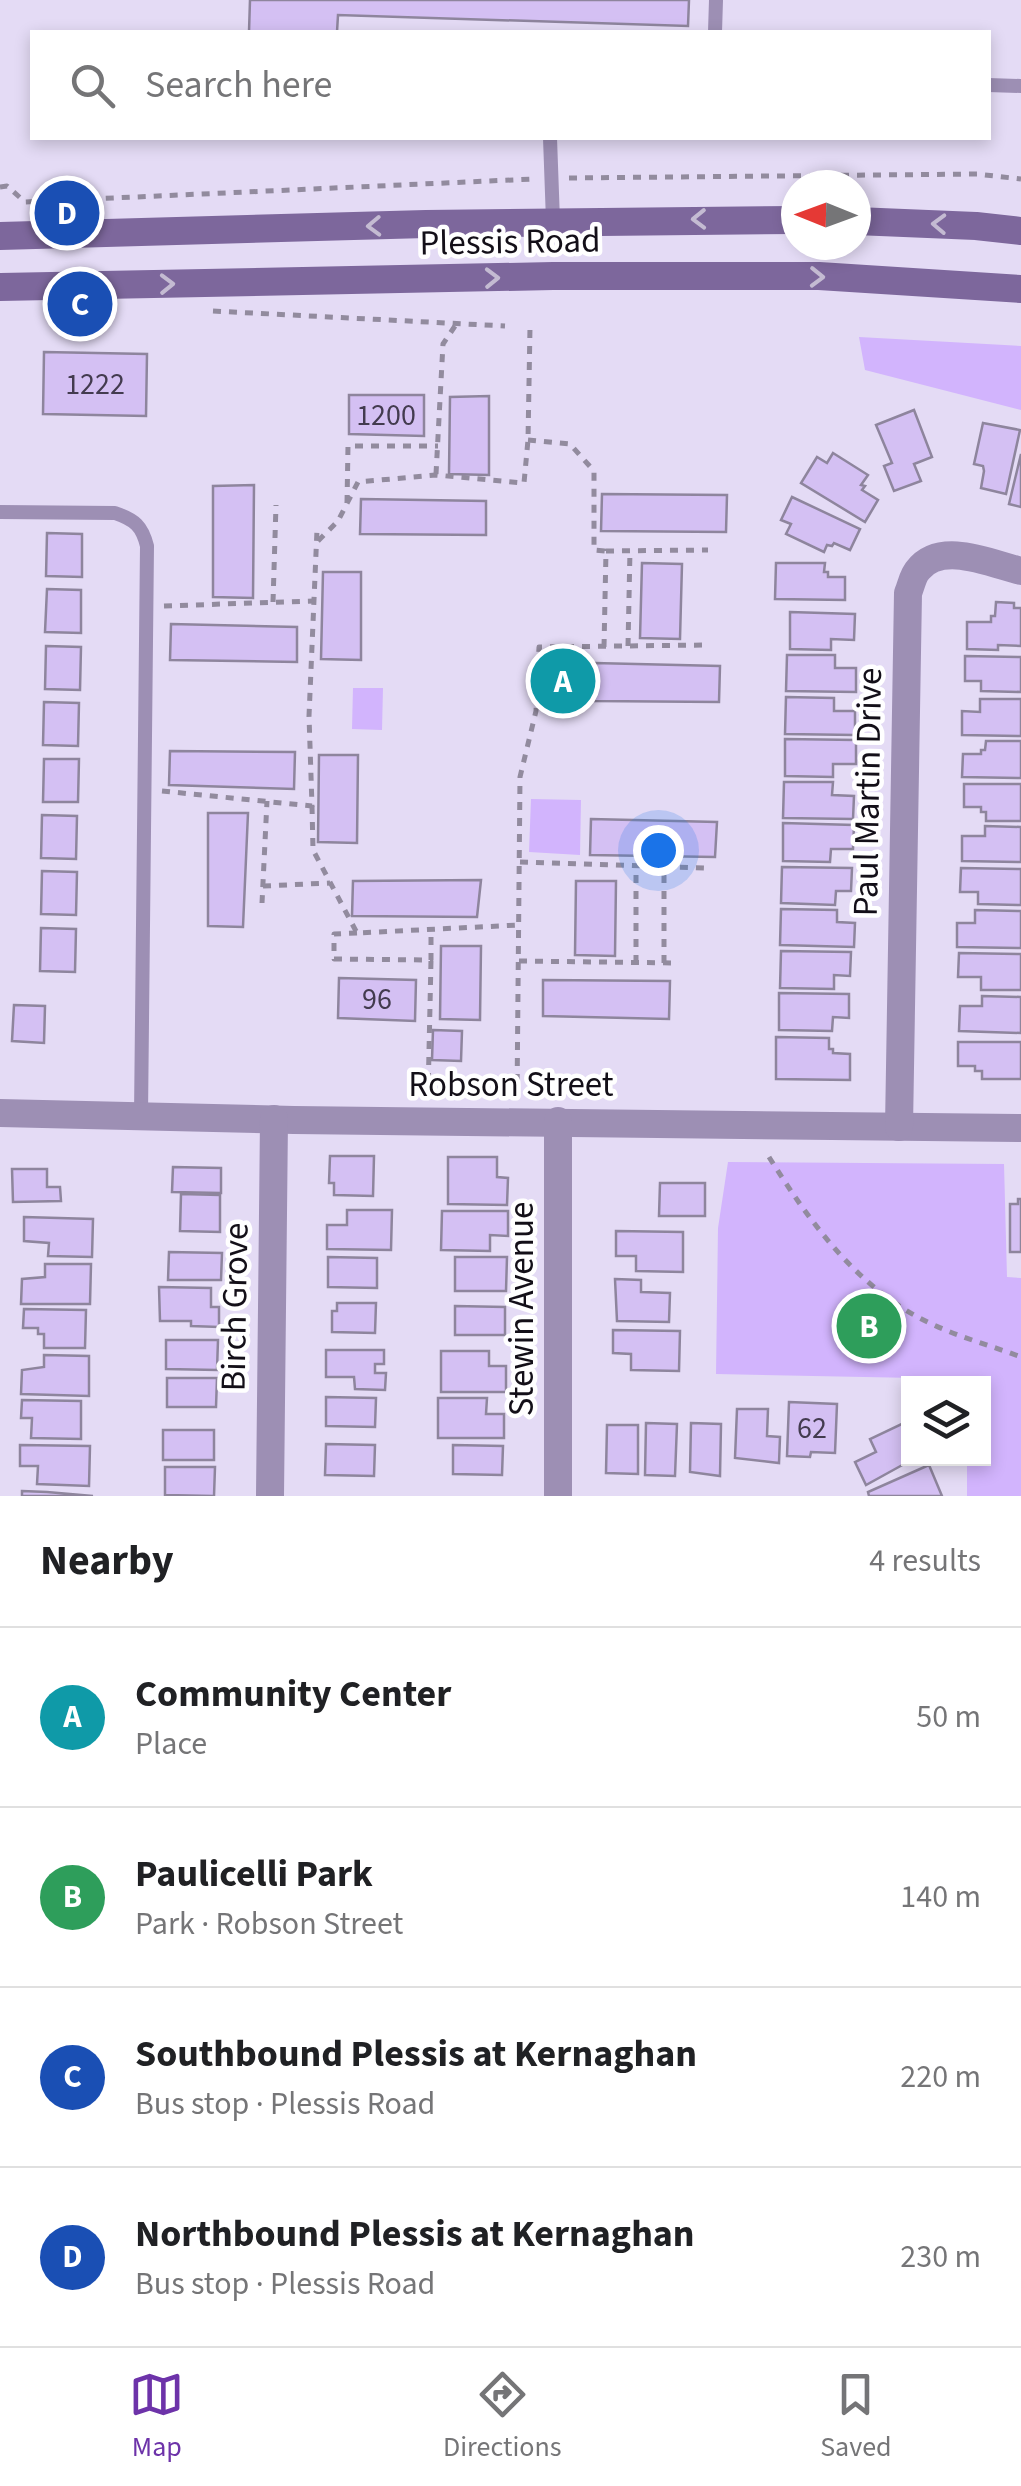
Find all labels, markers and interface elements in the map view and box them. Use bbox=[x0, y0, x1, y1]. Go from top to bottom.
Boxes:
search box bbox=[30, 30, 991, 140]
icon: search bbox=[65, 58, 120, 113]
text: Search here bbox=[145, 58, 332, 112]
north arrow bbox=[781, 170, 871, 260]
pin: D bbox=[34, 176, 100, 250]
one-way arrow bbox=[690, 208, 706, 229]
one-way arrow bbox=[930, 214, 946, 235]
one-way arrow bbox=[365, 215, 381, 236]
street label: Plessis Road bbox=[419, 215, 601, 269]
pin: C bbox=[48, 266, 112, 342]
one-way arrow bbox=[810, 266, 826, 287]
one-way arrow bbox=[486, 267, 501, 289]
one-way arrow bbox=[160, 273, 176, 295]
house number: 1222 bbox=[65, 363, 125, 406]
house number: 1200 bbox=[356, 394, 416, 437]
pin: A bbox=[530, 644, 596, 718]
street label: Paul Martin Drive bbox=[841, 667, 895, 917]
your location bbox=[633, 825, 684, 876]
house number: 96 bbox=[362, 978, 392, 1021]
street label: Robson Street bbox=[408, 1060, 614, 1110]
street label: Stewin Avenue bbox=[497, 1202, 547, 1416]
street label: Birch Grove bbox=[209, 1222, 261, 1392]
pin: B bbox=[836, 1288, 902, 1364]
map controls bbox=[901, 1376, 991, 1466]
button: layers bbox=[901, 1376, 991, 1466]
house number: 62 bbox=[797, 1407, 827, 1450]
text: Nearby bbox=[40, 1531, 174, 1591]
text: 4 results bbox=[869, 1538, 981, 1584]
text: Community Center bbox=[135, 1667, 451, 1721]
text: A bbox=[63, 1694, 82, 1740]
text: 50 m bbox=[916, 1694, 981, 1740]
text: Place bbox=[135, 1721, 207, 1767]
text: Paulicelli Park bbox=[135, 1847, 373, 1901]
text: B bbox=[63, 1874, 82, 1920]
text: 140 m bbox=[900, 1874, 981, 1920]
text: Park · Robson Street bbox=[135, 1901, 403, 1947]
text: Southbound Plessis at Kernaghan bbox=[135, 2027, 697, 2081]
text: C bbox=[63, 2054, 82, 2100]
text: 220 m bbox=[900, 2054, 981, 2100]
text: Bus stop · Plessis Road bbox=[135, 2081, 435, 2127]
text: Northbound Plessis at Kernaghan bbox=[135, 2207, 695, 2261]
text: D bbox=[62, 2234, 83, 2280]
text: 230 m bbox=[900, 2234, 981, 2280]
text: Bus stop · Plessis Road bbox=[135, 2261, 435, 2307]
tab: Map bbox=[129, 2367, 184, 2467]
tab: Directions bbox=[443, 2367, 562, 2467]
tab: Saved bbox=[820, 2367, 892, 2467]

